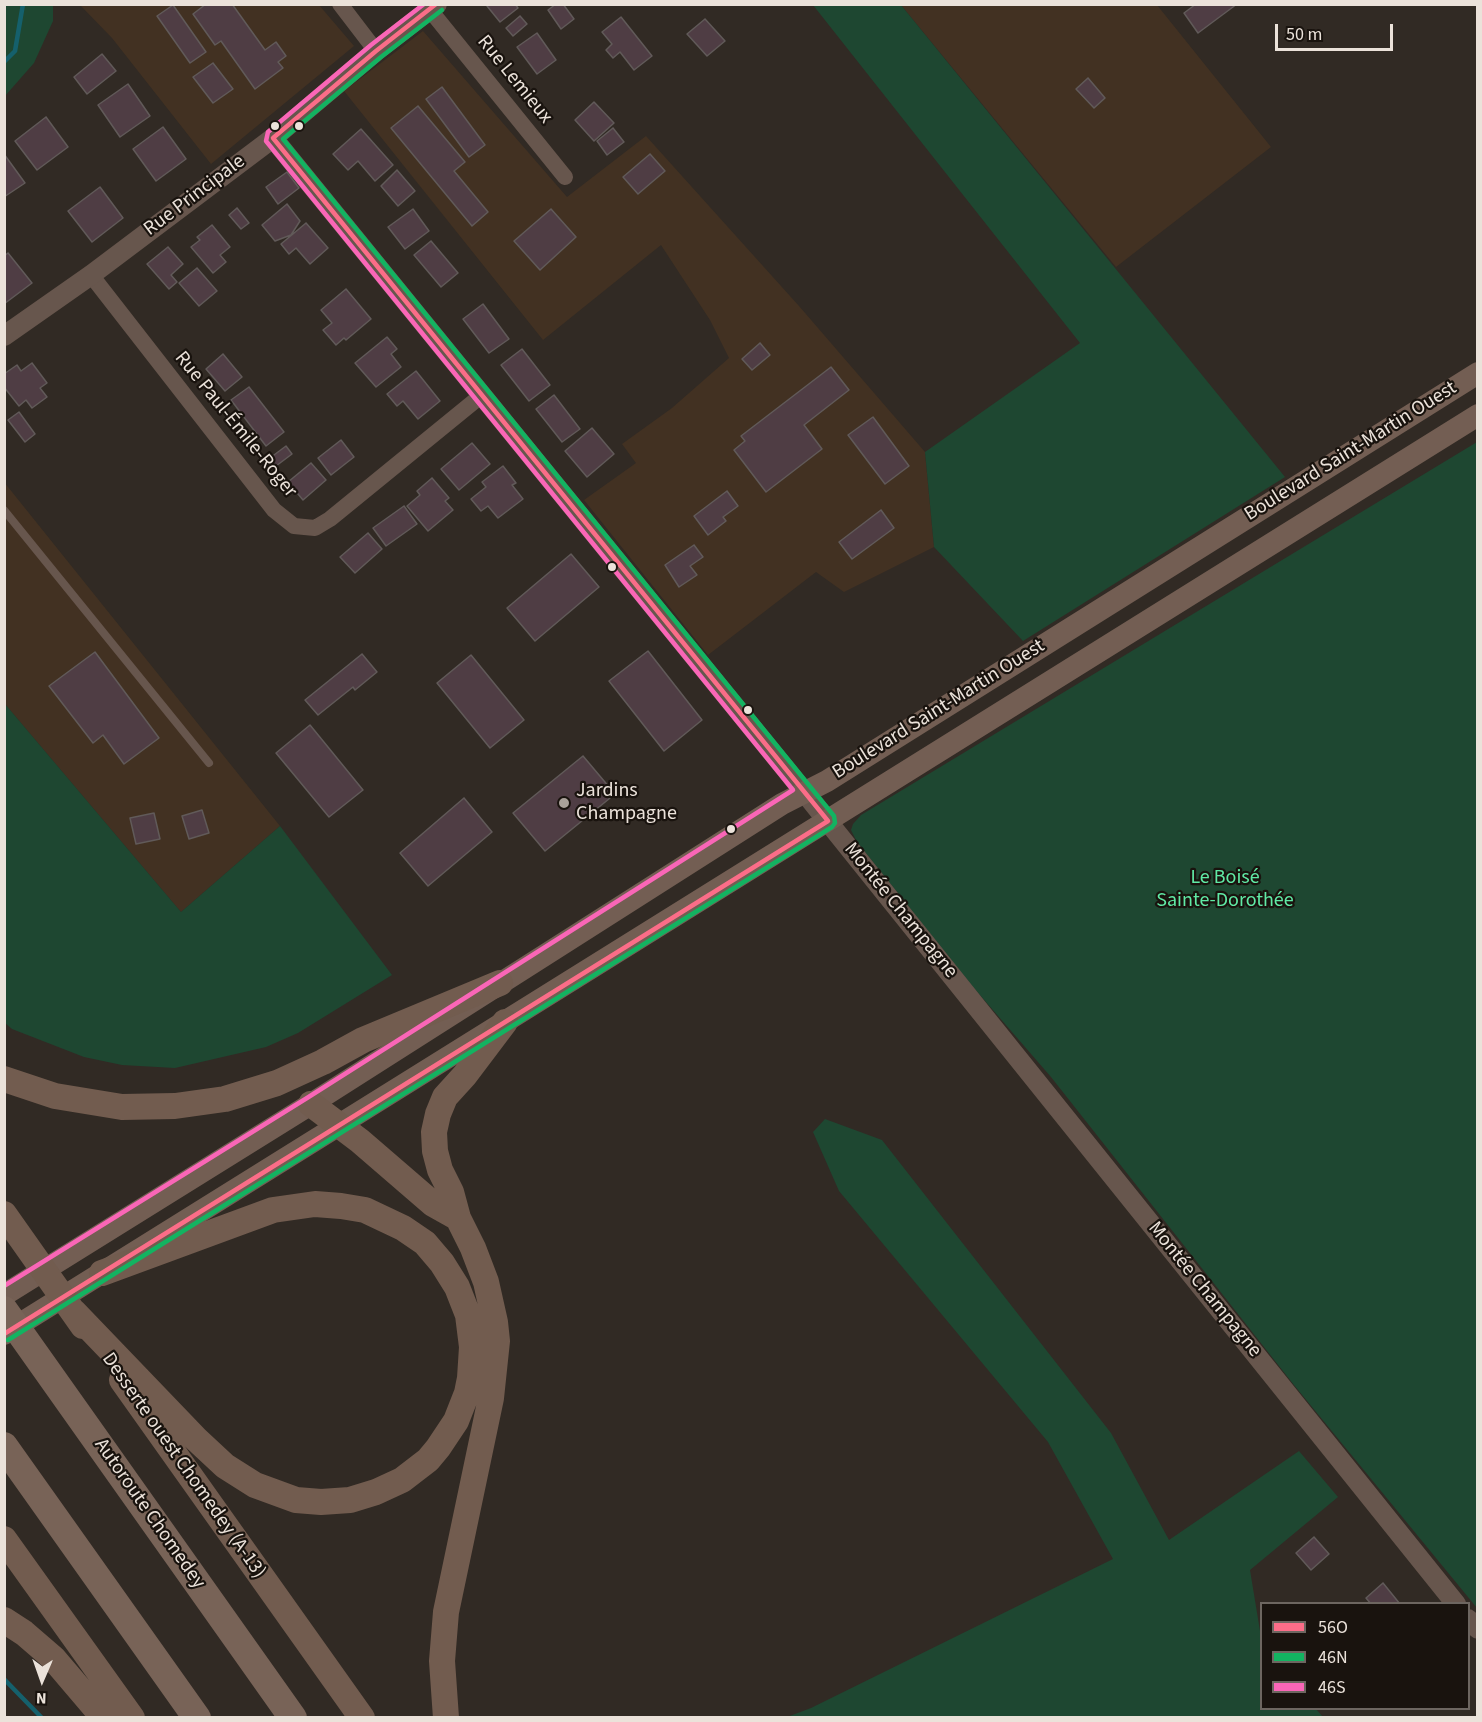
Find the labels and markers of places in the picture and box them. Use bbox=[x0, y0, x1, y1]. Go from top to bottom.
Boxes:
unlabelled marker bbox=[269, 120, 281, 132]
unlabelled marker bbox=[293, 120, 305, 132]
unlabelled marker bbox=[606, 561, 618, 573]
unlabelled marker bbox=[742, 704, 754, 716]
place label: Jardins Champagne bbox=[576, 780, 677, 827]
marker: Jardins Champagne bbox=[557, 796, 571, 810]
unlabelled marker bbox=[725, 823, 737, 835]

